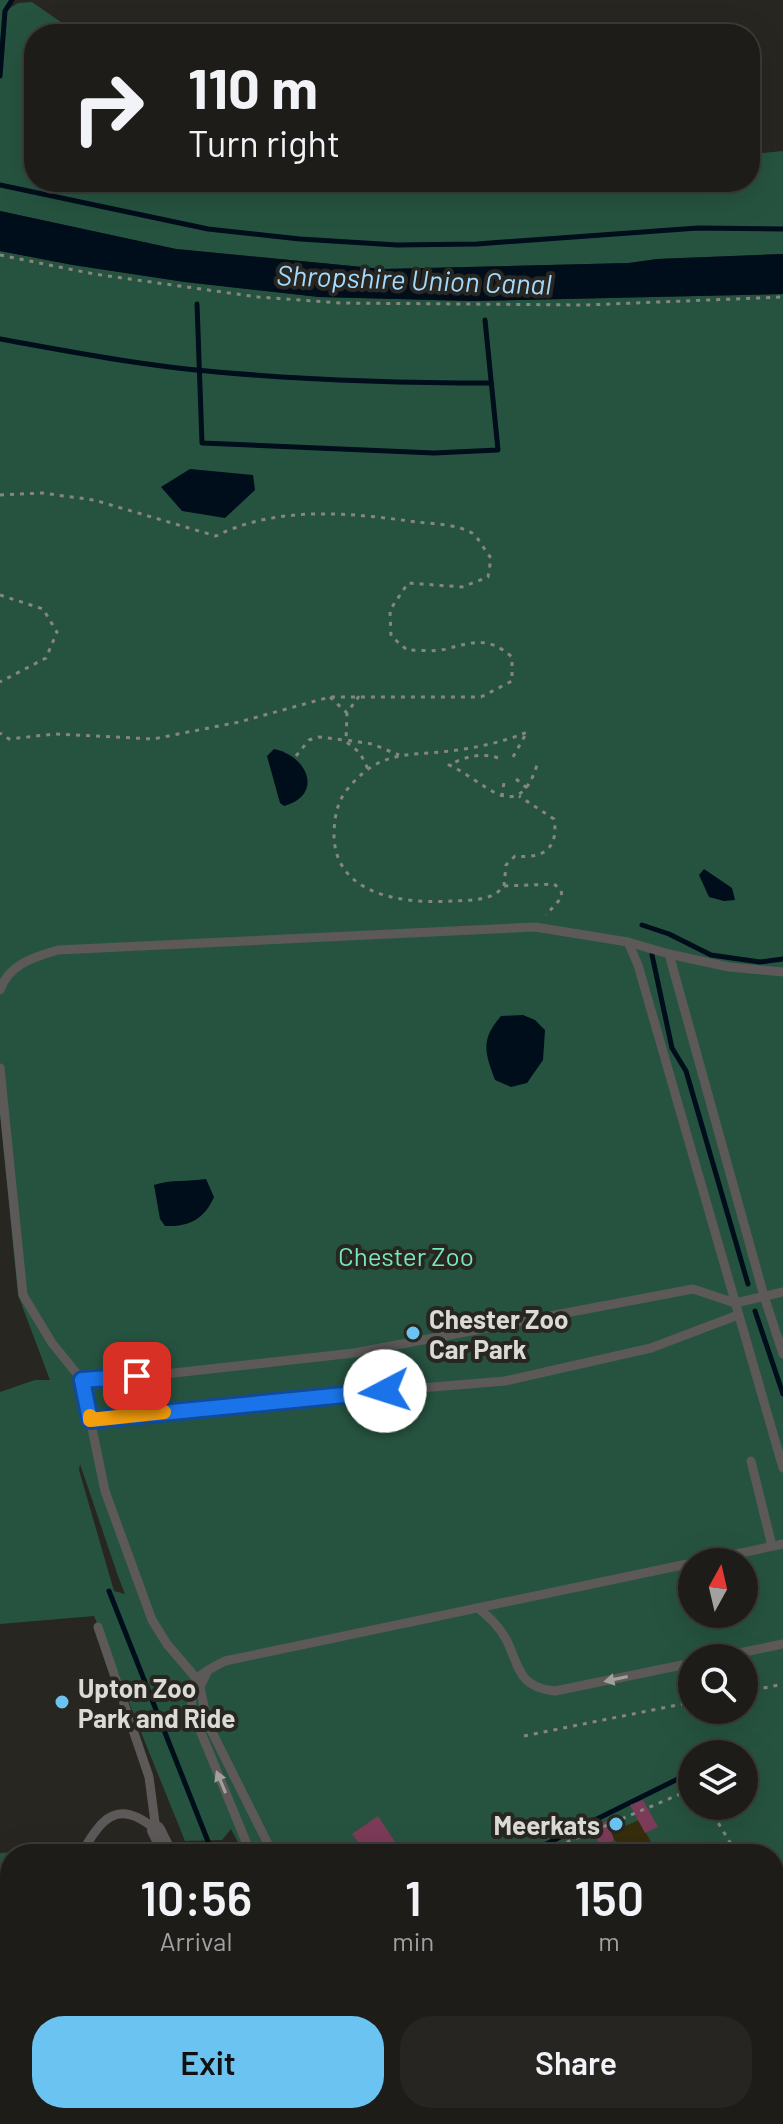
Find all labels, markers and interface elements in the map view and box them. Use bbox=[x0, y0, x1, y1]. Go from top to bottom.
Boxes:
text: 110 m bbox=[188, 53, 318, 120]
icon: right bbox=[56, 56, 160, 160]
text: Turn right bbox=[188, 121, 340, 164]
water label: Shropshire Union Canal bbox=[276, 257, 552, 301]
park label: Chester Zoo bbox=[338, 1240, 474, 1271]
place label: Chester Zoo Car Park bbox=[429, 1303, 569, 1364]
marker: Chester Zoo Car Park bbox=[404, 1324, 422, 1342]
pin bbox=[103, 1342, 171, 1410]
position arrow bbox=[343, 1349, 427, 1433]
icon: arrive bbox=[115, 1354, 159, 1398]
north arrow bbox=[678, 1548, 758, 1628]
map controls bbox=[678, 1548, 758, 1820]
button: search bbox=[678, 1644, 758, 1724]
place label: Upton Zoo Park and Ride bbox=[78, 1672, 235, 1733]
one-way arrow bbox=[603, 1673, 628, 1685]
marker: Upton Zoo Park and Ride bbox=[53, 1693, 71, 1711]
button: layers bbox=[678, 1740, 758, 1820]
one-way arrow bbox=[215, 1770, 228, 1794]
place label: Meerkats bbox=[493, 1809, 600, 1840]
marker: Meerkats bbox=[607, 1815, 625, 1833]
text: 10:56 bbox=[140, 1868, 252, 1926]
text: 1 bbox=[405, 1868, 422, 1926]
text: 150 bbox=[574, 1868, 644, 1926]
text: Arrival bbox=[160, 1925, 232, 1956]
text: min bbox=[392, 1925, 434, 1956]
text: m bbox=[598, 1925, 620, 1956]
button: Exit bbox=[32, 2016, 384, 2108]
button: Share bbox=[400, 2016, 752, 2108]

